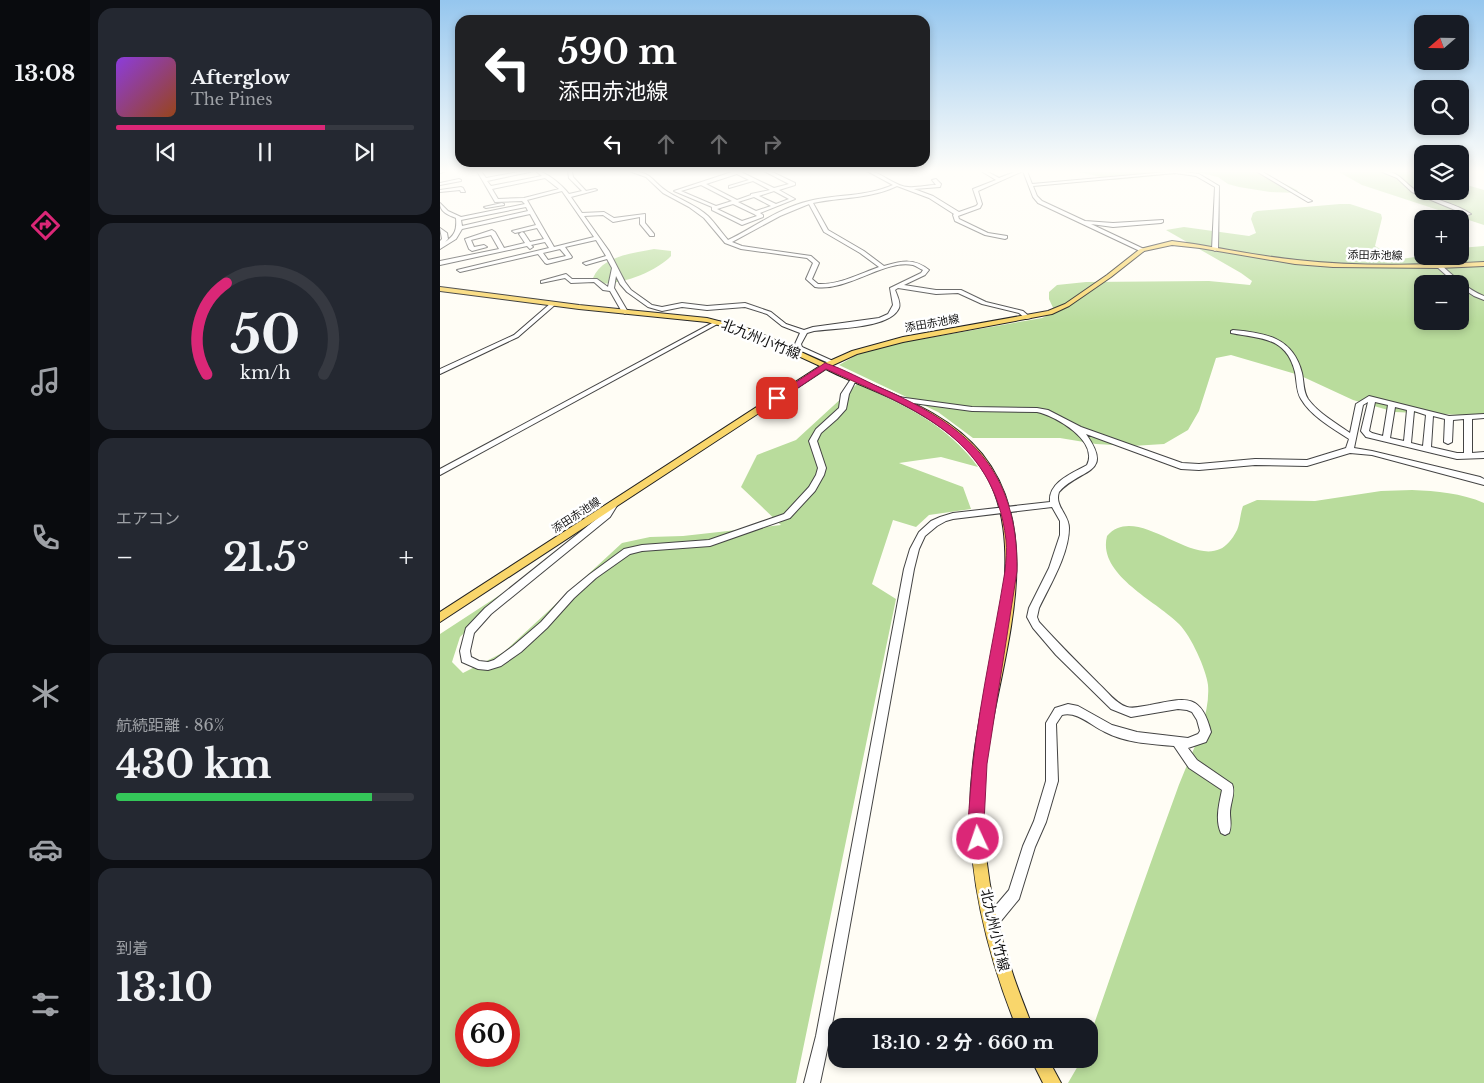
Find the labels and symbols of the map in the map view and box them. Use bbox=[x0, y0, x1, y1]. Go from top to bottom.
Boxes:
north arrow bbox=[1414, 15, 1469, 70]
street label: 添田赤池線 bbox=[1347, 248, 1403, 262]
street label: 添田赤池線 bbox=[904, 311, 960, 335]
street label: 北九州小竹線 bbox=[719, 315, 803, 363]
pin bbox=[756, 377, 798, 419]
street label: 添田赤池線 bbox=[549, 494, 603, 536]
position arrow bbox=[951, 812, 1003, 864]
street label: 北九州小竹線 bbox=[977, 887, 1013, 973]
speed limit sign: 60 bbox=[455, 1002, 520, 1067]

